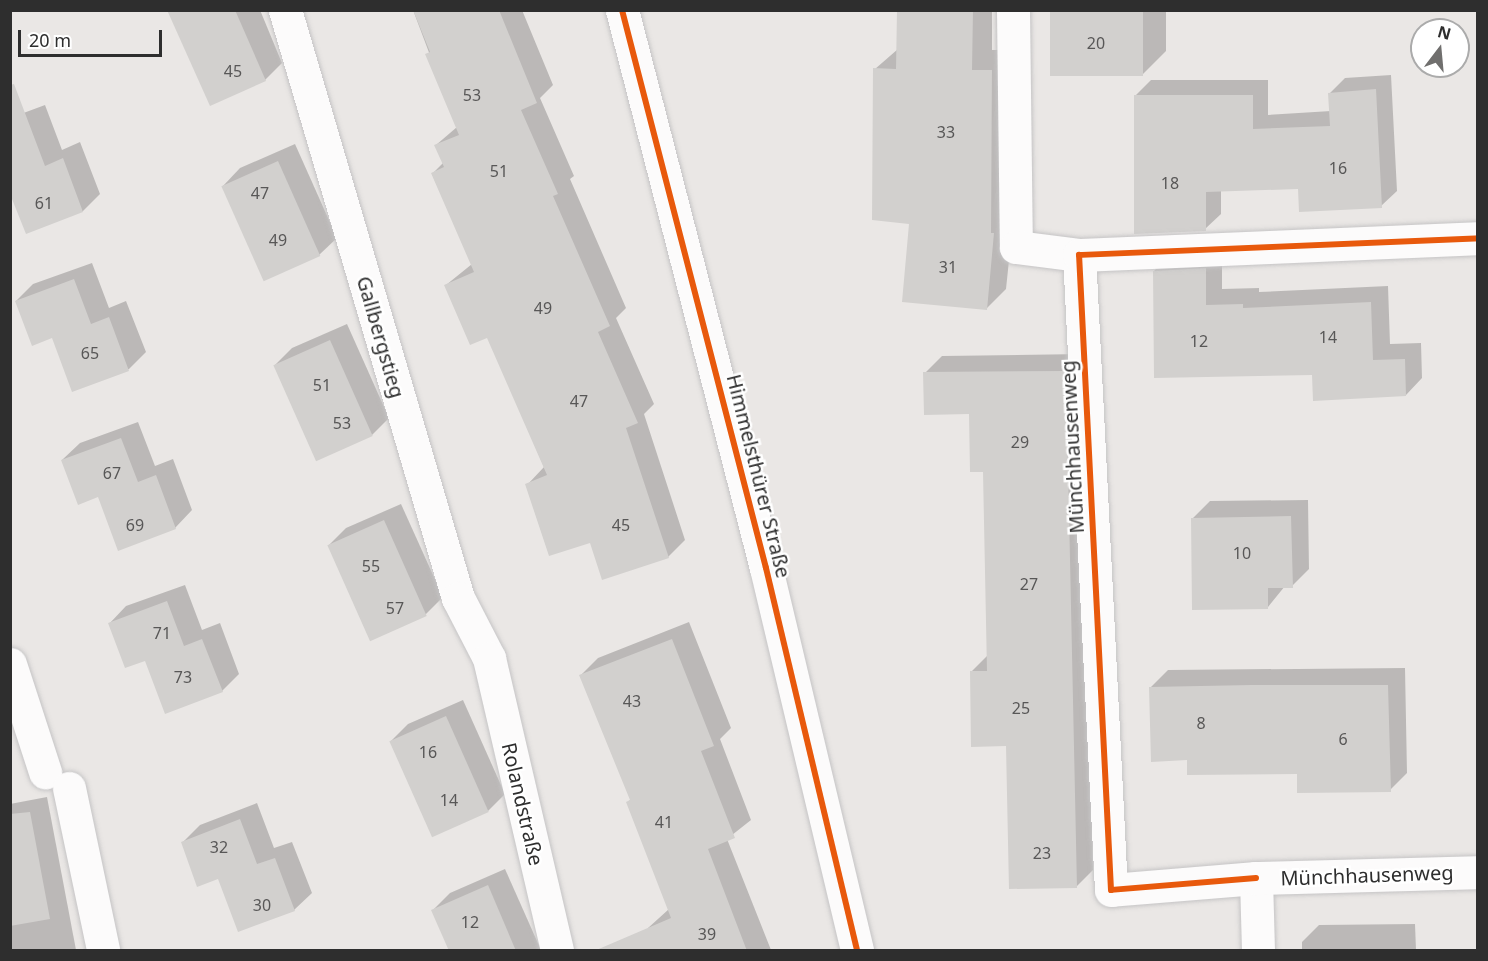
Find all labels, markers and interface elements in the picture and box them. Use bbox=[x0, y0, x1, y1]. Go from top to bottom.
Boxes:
scale bar bbox=[21, 18, 165, 56]
north arrow bbox=[1410, 18, 1470, 78]
text: N bbox=[1435, 20, 1454, 45]
text: 20 m bbox=[29, 28, 71, 52]
house number: 20 bbox=[1087, 33, 1105, 53]
house number: 45 bbox=[224, 61, 242, 81]
house number: 53 bbox=[463, 85, 481, 105]
house number: 33 bbox=[937, 122, 955, 142]
house number: 16 bbox=[1329, 158, 1347, 178]
house number: 51 bbox=[490, 161, 508, 181]
house number: 18 bbox=[1161, 173, 1179, 193]
house number: 47 bbox=[251, 183, 269, 203]
house number: 61 bbox=[35, 193, 53, 213]
house number: 49 bbox=[269, 230, 287, 250]
house number: 31 bbox=[939, 257, 957, 277]
street label: Gallbergstieg bbox=[352, 273, 410, 401]
house number: 49 bbox=[534, 298, 552, 318]
house number: 14 bbox=[1319, 327, 1337, 347]
house number: 12 bbox=[1190, 331, 1208, 351]
house number: 65 bbox=[81, 343, 99, 363]
street label: Münchhausenweg bbox=[1055, 360, 1089, 534]
street label: Himmelsthürer Straße bbox=[722, 372, 796, 580]
house number: 51 bbox=[313, 375, 331, 395]
house number: 47 bbox=[570, 391, 588, 411]
house number: 53 bbox=[333, 413, 351, 433]
house number: 29 bbox=[1011, 432, 1029, 452]
house number: 67 bbox=[103, 463, 121, 483]
house number: 69 bbox=[126, 515, 144, 535]
house number: 45 bbox=[612, 515, 630, 535]
house number: 10 bbox=[1233, 543, 1251, 563]
house number: 55 bbox=[362, 556, 380, 576]
house number: 27 bbox=[1020, 574, 1038, 594]
house number: 57 bbox=[386, 598, 404, 618]
house number: 71 bbox=[153, 623, 171, 643]
house number: 73 bbox=[174, 667, 192, 687]
house number: 43 bbox=[623, 691, 641, 711]
house number: 25 bbox=[1012, 698, 1030, 718]
house number: 8 bbox=[1196, 713, 1206, 733]
house number: 6 bbox=[1338, 729, 1348, 749]
street label: Rolandstraße bbox=[497, 740, 549, 868]
house number: 16 bbox=[419, 742, 437, 762]
house number: 14 bbox=[440, 790, 458, 810]
house number: 41 bbox=[655, 812, 673, 832]
house number: 32 bbox=[210, 837, 228, 857]
house number: 23 bbox=[1033, 843, 1051, 863]
street label: Münchhausenweg bbox=[1280, 860, 1454, 890]
house number: 30 bbox=[253, 895, 271, 915]
house number: 12 bbox=[461, 912, 479, 932]
house number: 39 bbox=[698, 924, 716, 944]

